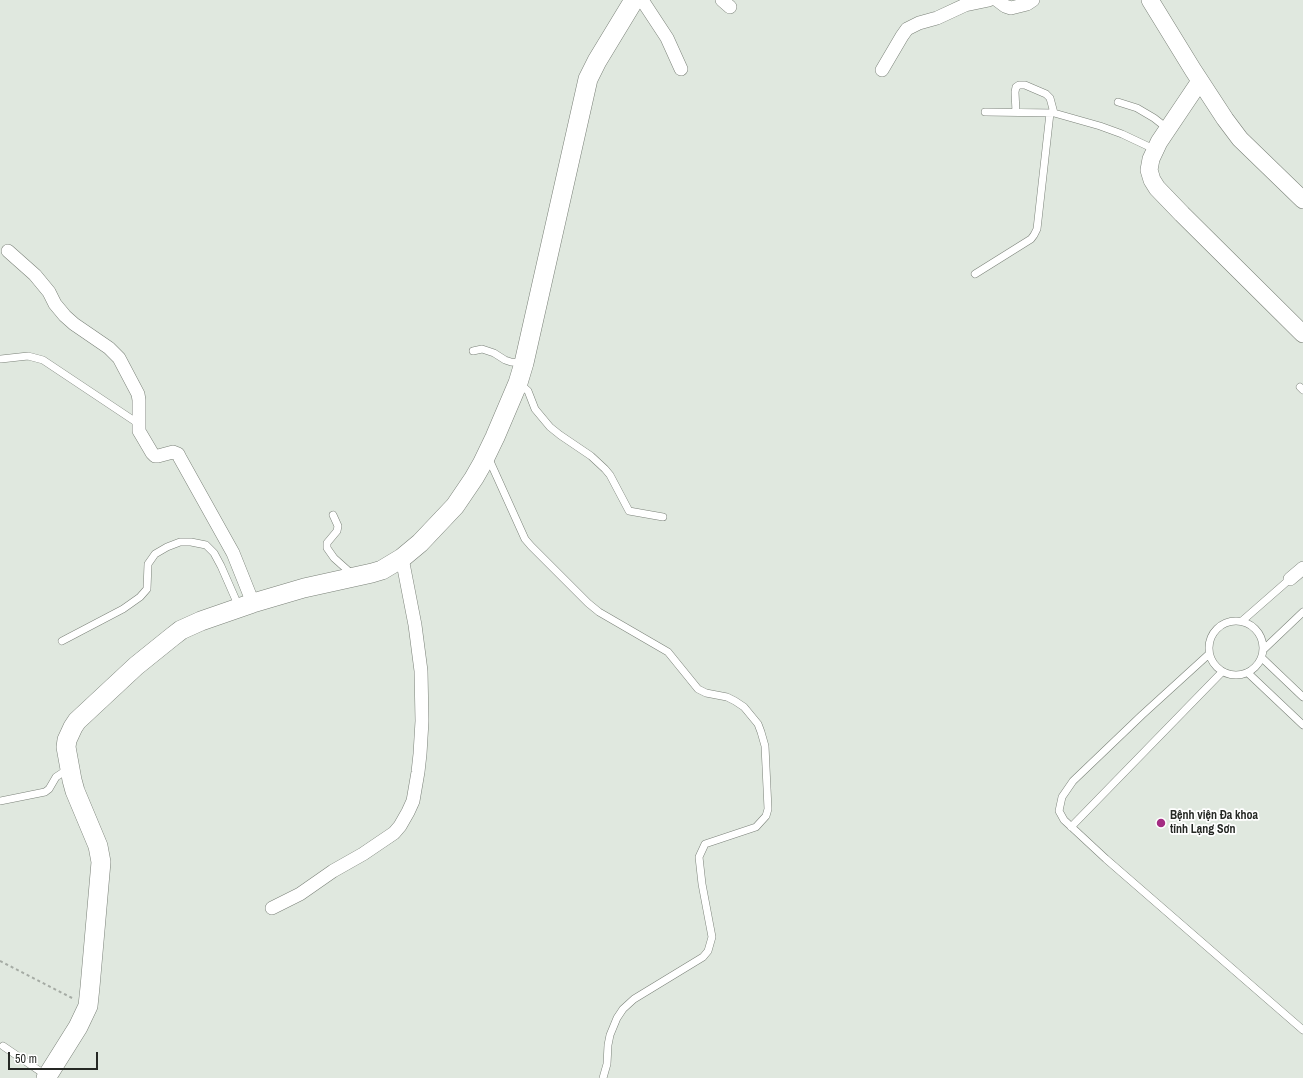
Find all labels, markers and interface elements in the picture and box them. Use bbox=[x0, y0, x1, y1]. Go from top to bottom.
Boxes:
place label: Bệnh viện Đa khoa tỉnh Lạng Sơn bbox=[1170, 809, 1258, 837]
marker: Bệnh viện Đa khoa tỉnh Lạng Sơn bbox=[1155, 817, 1167, 829]
scale bar bbox=[10, 1044, 100, 1070]
text: 50 m bbox=[15, 1051, 37, 1067]

